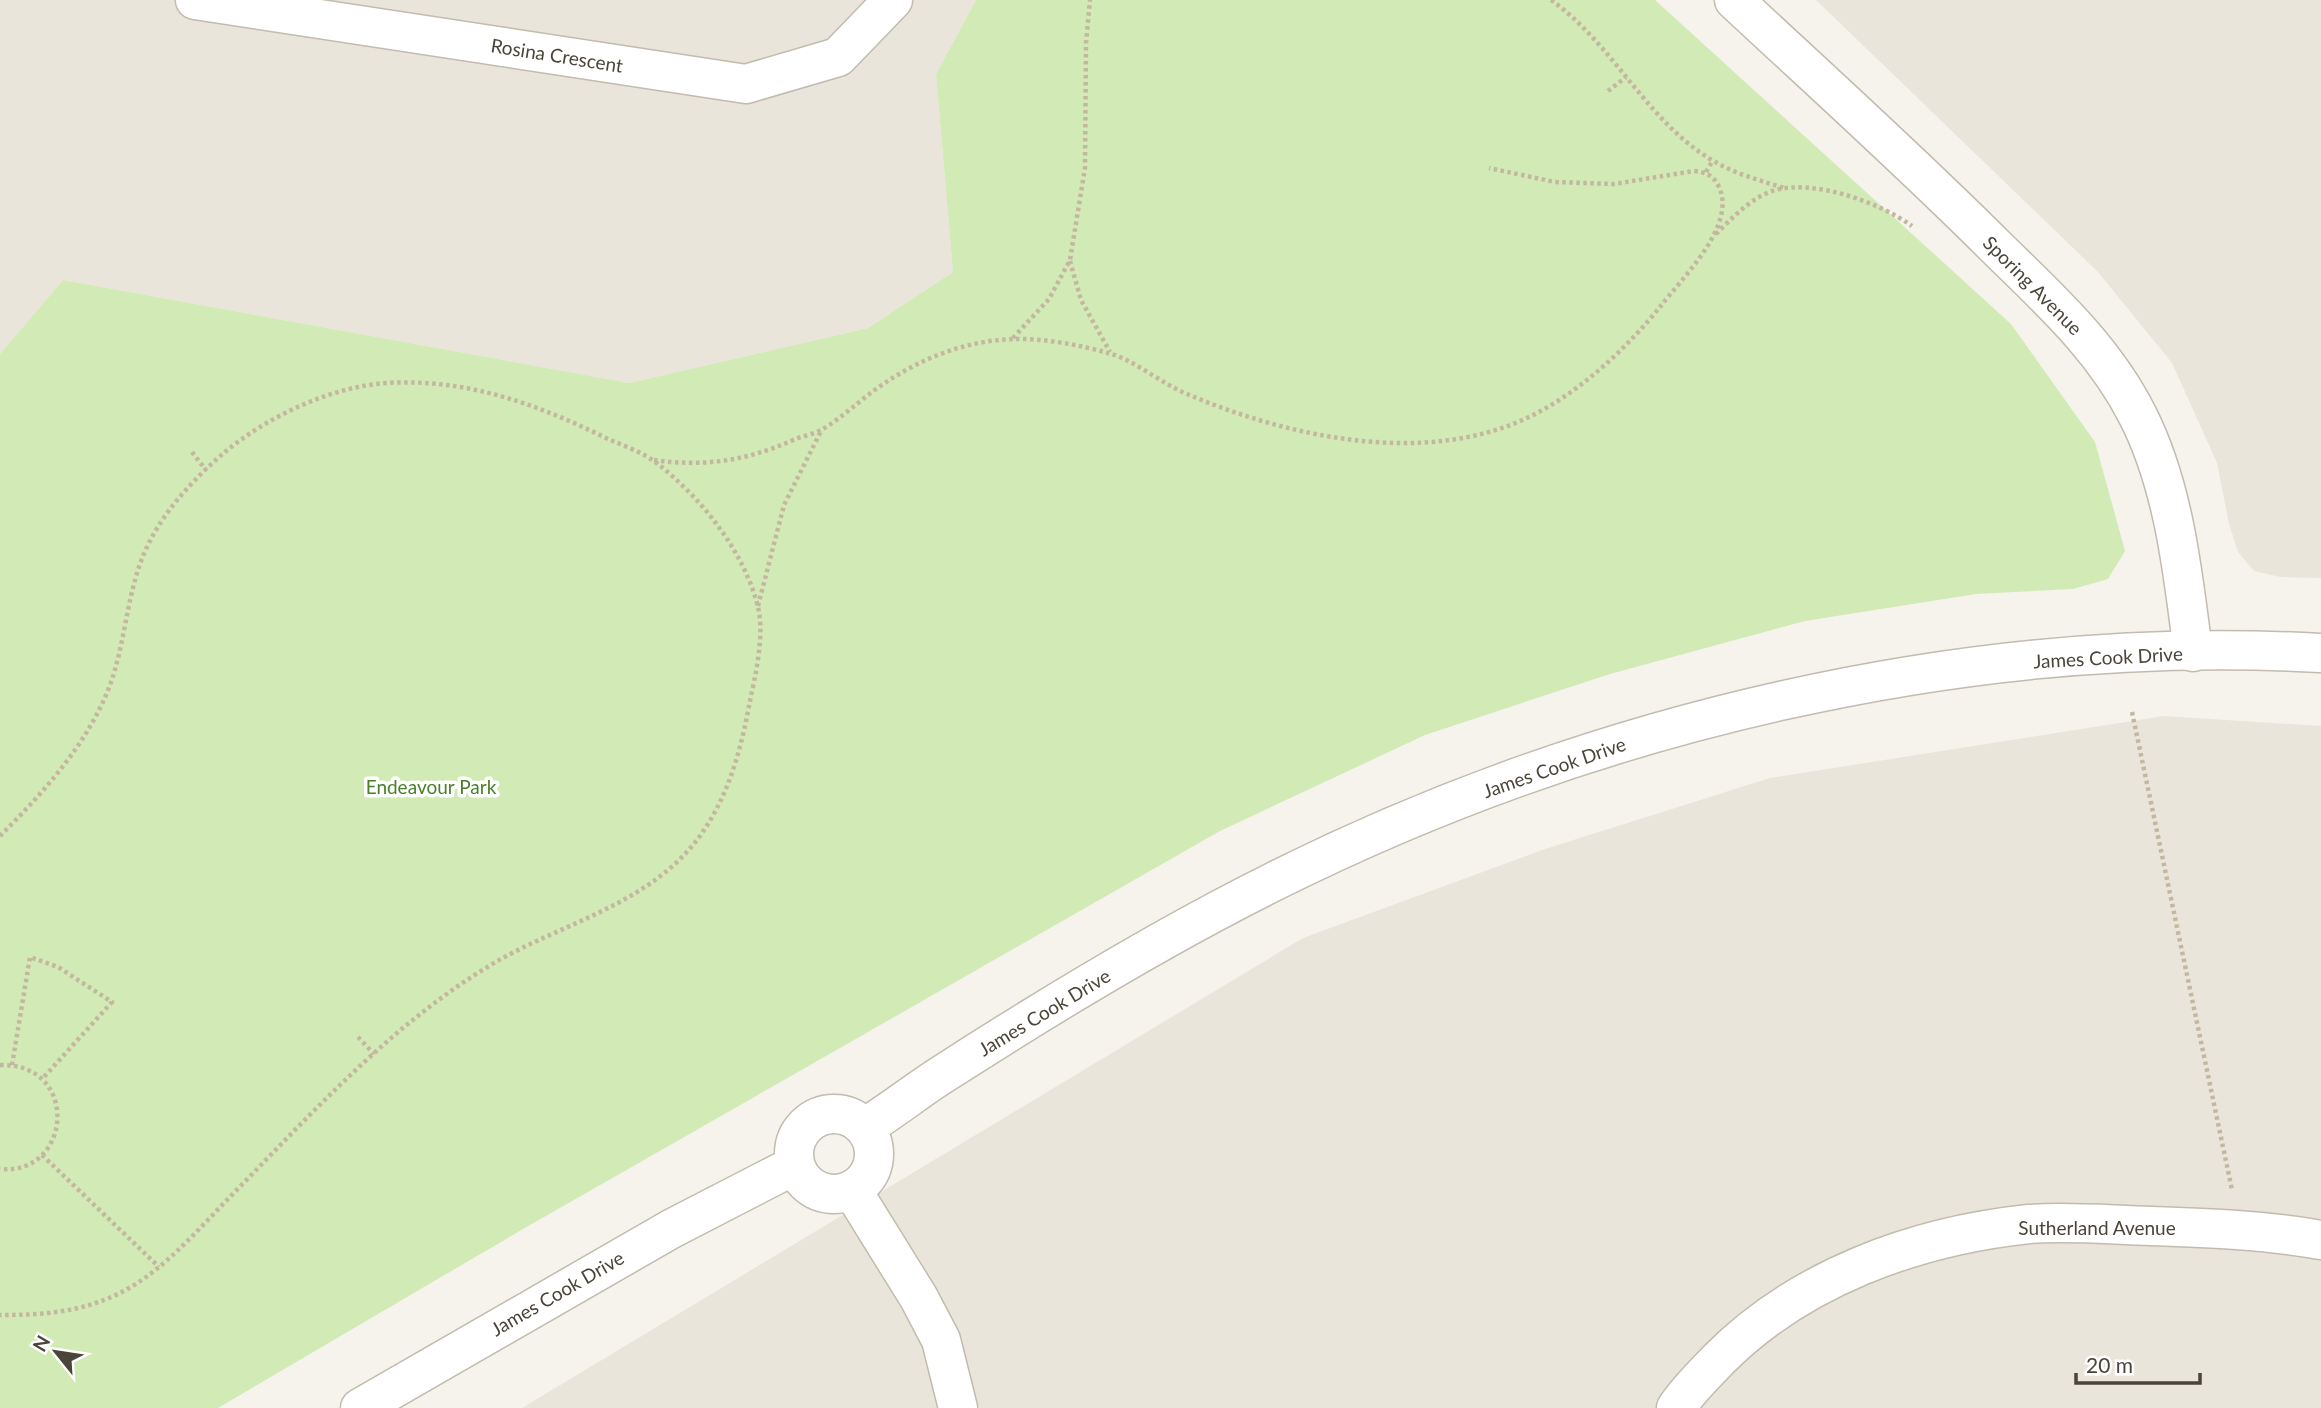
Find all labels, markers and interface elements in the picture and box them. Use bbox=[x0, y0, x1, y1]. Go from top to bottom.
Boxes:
street label: Rosina Crescent bbox=[489, 33, 625, 77]
street label: Sporing Avenue bbox=[1979, 231, 2087, 339]
street label: James Cook Drive bbox=[2033, 642, 2183, 672]
street label: James Cook Drive bbox=[1479, 732, 1629, 802]
park label: Endeavour Park bbox=[366, 775, 497, 798]
street label: James Cook Drive bbox=[974, 964, 1114, 1060]
street label: Sutherland Avenue bbox=[2018, 1216, 2176, 1239]
street label: James Cook Drive bbox=[486, 1246, 628, 1340]
north arrow bbox=[21, 1317, 91, 1387]
text: N bbox=[27, 1331, 54, 1355]
scale bar bbox=[2076, 1342, 2200, 1386]
text: 20 m bbox=[2086, 1352, 2133, 1377]

